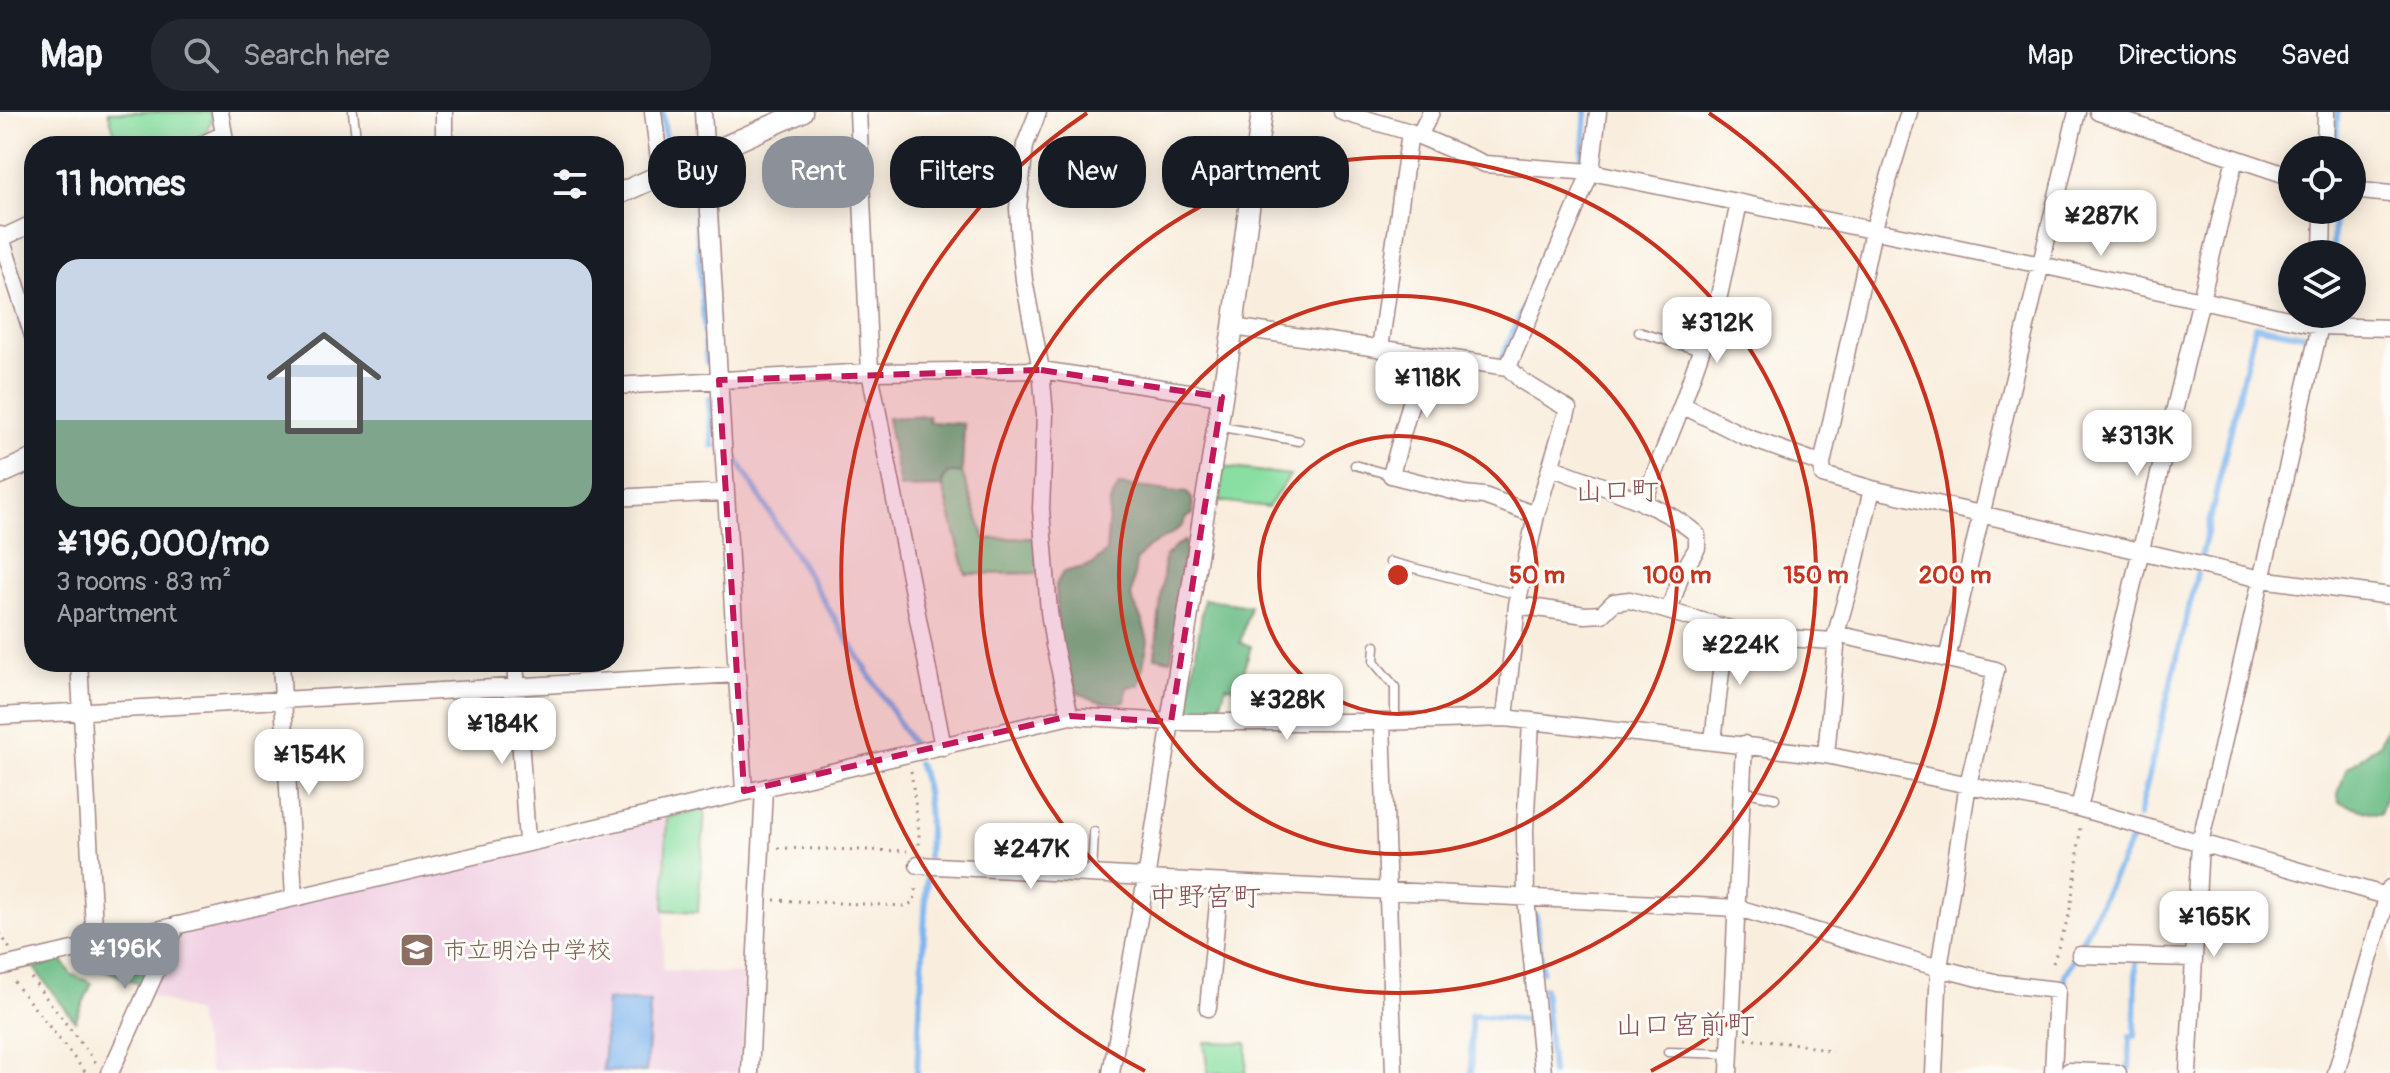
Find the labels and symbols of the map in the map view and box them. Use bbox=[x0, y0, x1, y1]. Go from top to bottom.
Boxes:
pin: ¥287K bbox=[2045, 190, 2157, 258]
pin: ¥312K bbox=[1661, 297, 1773, 365]
pin: ¥118K bbox=[1371, 352, 1483, 420]
pin: ¥313K bbox=[2081, 410, 2193, 478]
district label: 山口町 bbox=[1575, 474, 1659, 509]
centre of rings bbox=[1384, 561, 1412, 589]
text: 50 m bbox=[1509, 561, 1565, 590]
text: 100 m bbox=[1643, 561, 1711, 590]
text: 150 m bbox=[1783, 561, 1849, 590]
text: 200 m bbox=[1919, 561, 1991, 590]
pin: ¥224K bbox=[1684, 619, 1796, 687]
pin: ¥328K bbox=[1231, 674, 1343, 742]
pin: ¥184K bbox=[446, 698, 558, 766]
pin: ¥154K bbox=[253, 729, 365, 797]
pin: ¥247K bbox=[975, 823, 1087, 891]
district label: 中野宮町 bbox=[1149, 880, 1261, 915]
pin: ¥165K bbox=[2158, 891, 2270, 959]
pin: ¥196K bbox=[69, 923, 181, 991]
school or university icon: 市立明治中学校 bbox=[398, 931, 436, 969]
place label: 市立明治中学校 bbox=[443, 936, 611, 965]
district label: 山口宮前町 bbox=[1615, 1008, 1755, 1043]

